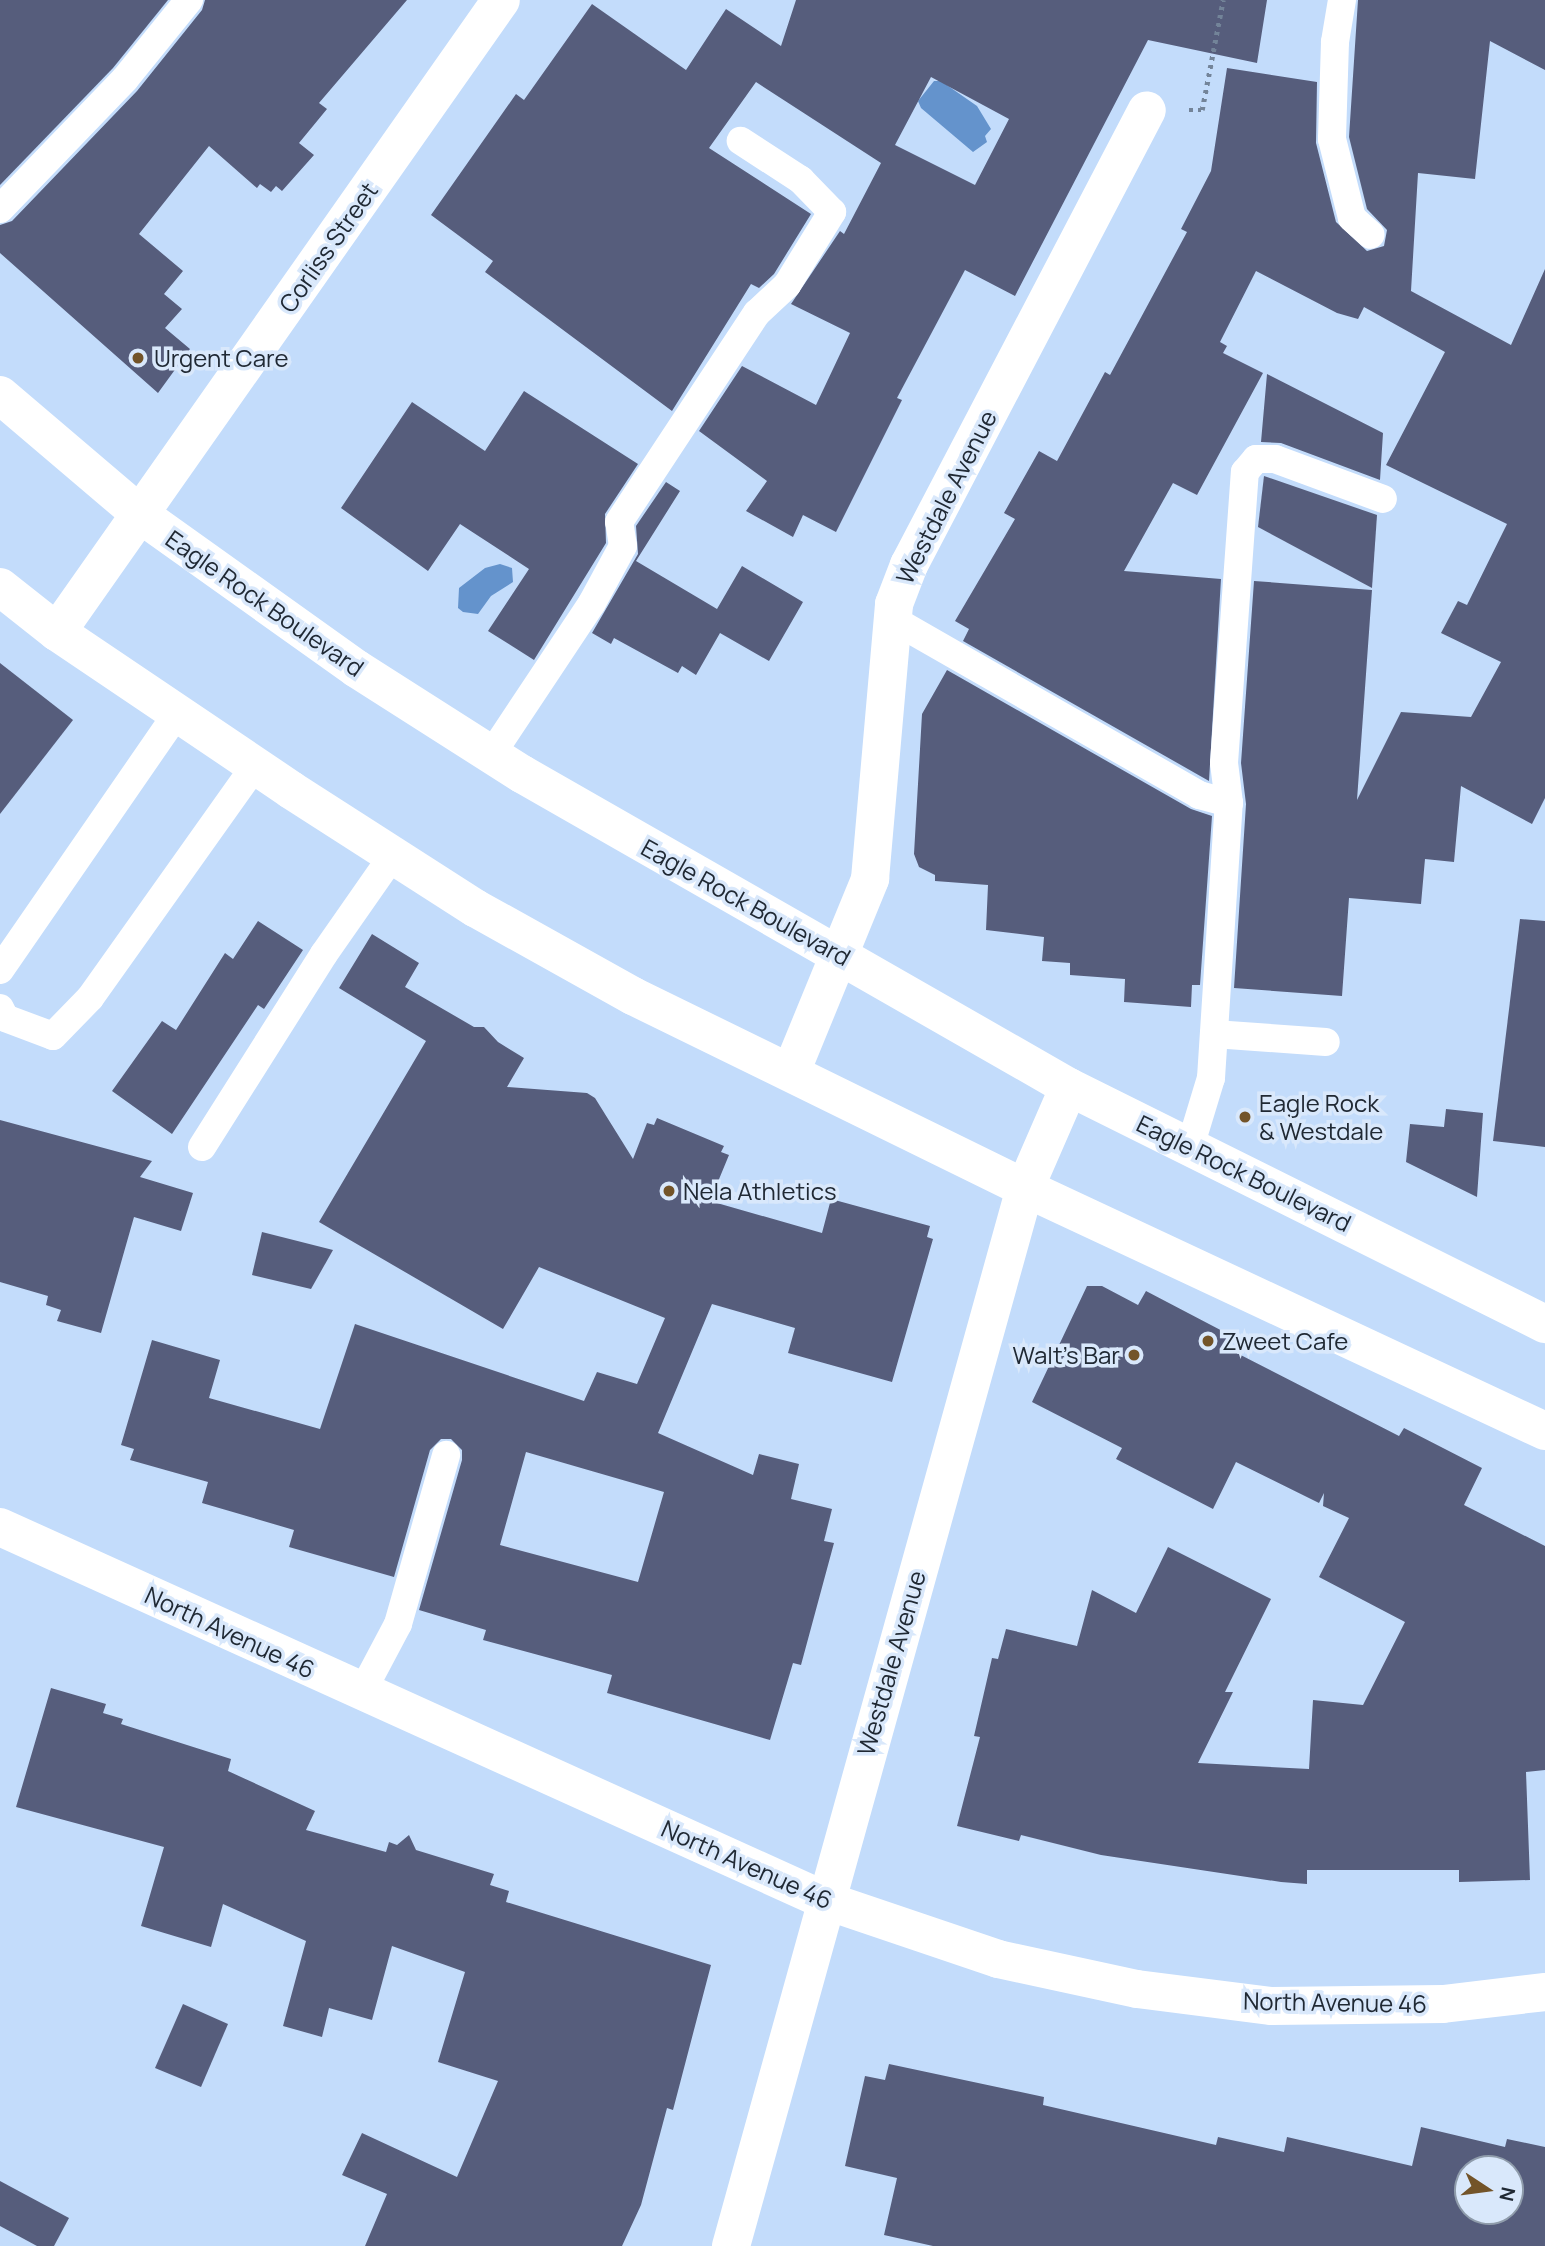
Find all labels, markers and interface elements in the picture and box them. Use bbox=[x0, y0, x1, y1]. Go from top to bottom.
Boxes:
street label: Corliss Street bbox=[273, 177, 383, 317]
place label: Urgent Care bbox=[154, 344, 289, 372]
marker: Urgent Care bbox=[128, 348, 148, 368]
street label: Westdale Avenue bbox=[890, 405, 1002, 589]
street label: Eagle Rock Boulevard bbox=[161, 524, 369, 682]
street label: Eagle Rock Boulevard bbox=[636, 833, 856, 971]
place label: Eagle Rock & Westdale bbox=[1259, 1089, 1383, 1145]
street label: Eagle Rock Boulevard bbox=[1132, 1109, 1356, 1237]
marker: Eagle Rock & Westdale bbox=[1237, 1109, 1253, 1125]
place label: Nela Athletics bbox=[683, 1177, 837, 1205]
marker: Nela Athletics bbox=[661, 1183, 677, 1199]
place label: Zweet Cafe bbox=[1222, 1327, 1348, 1355]
marker: Zweet Cafe bbox=[1200, 1333, 1216, 1349]
place label: Walt's Bar bbox=[1013, 1341, 1120, 1369]
marker: Walt's Bar bbox=[1126, 1347, 1142, 1363]
street label: Westdale Avenue bbox=[851, 1567, 931, 1759]
street label: North Avenue 46 bbox=[141, 1580, 319, 1684]
street label: North Avenue 46 bbox=[657, 1813, 837, 1915]
street label: North Avenue 46 bbox=[1243, 1986, 1427, 2018]
north arrow bbox=[1454, 2155, 1524, 2225]
text: N bbox=[1493, 2185, 1522, 2204]

